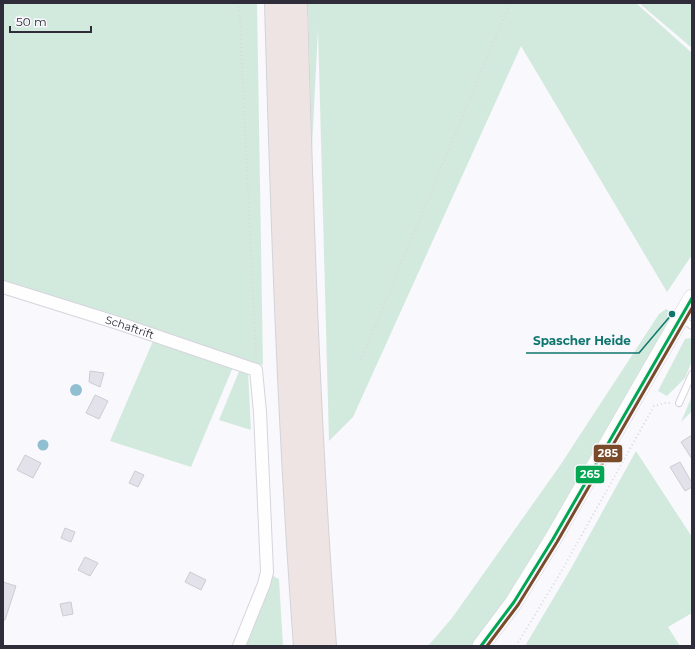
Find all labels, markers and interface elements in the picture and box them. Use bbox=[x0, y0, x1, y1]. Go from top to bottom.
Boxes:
scale bar bbox=[10, 8, 91, 34]
text: 50 m bbox=[16, 14, 47, 29]
street label: Schaftrift bbox=[104, 313, 157, 342]
callout: Spascher Heide bbox=[526, 329, 639, 353]
text: Spascher Heide bbox=[533, 333, 631, 348]
line badge: 285 bbox=[593, 444, 623, 463]
text: 285 bbox=[598, 446, 619, 460]
line badge: 265 bbox=[575, 465, 605, 484]
text: 265 bbox=[580, 467, 600, 481]

